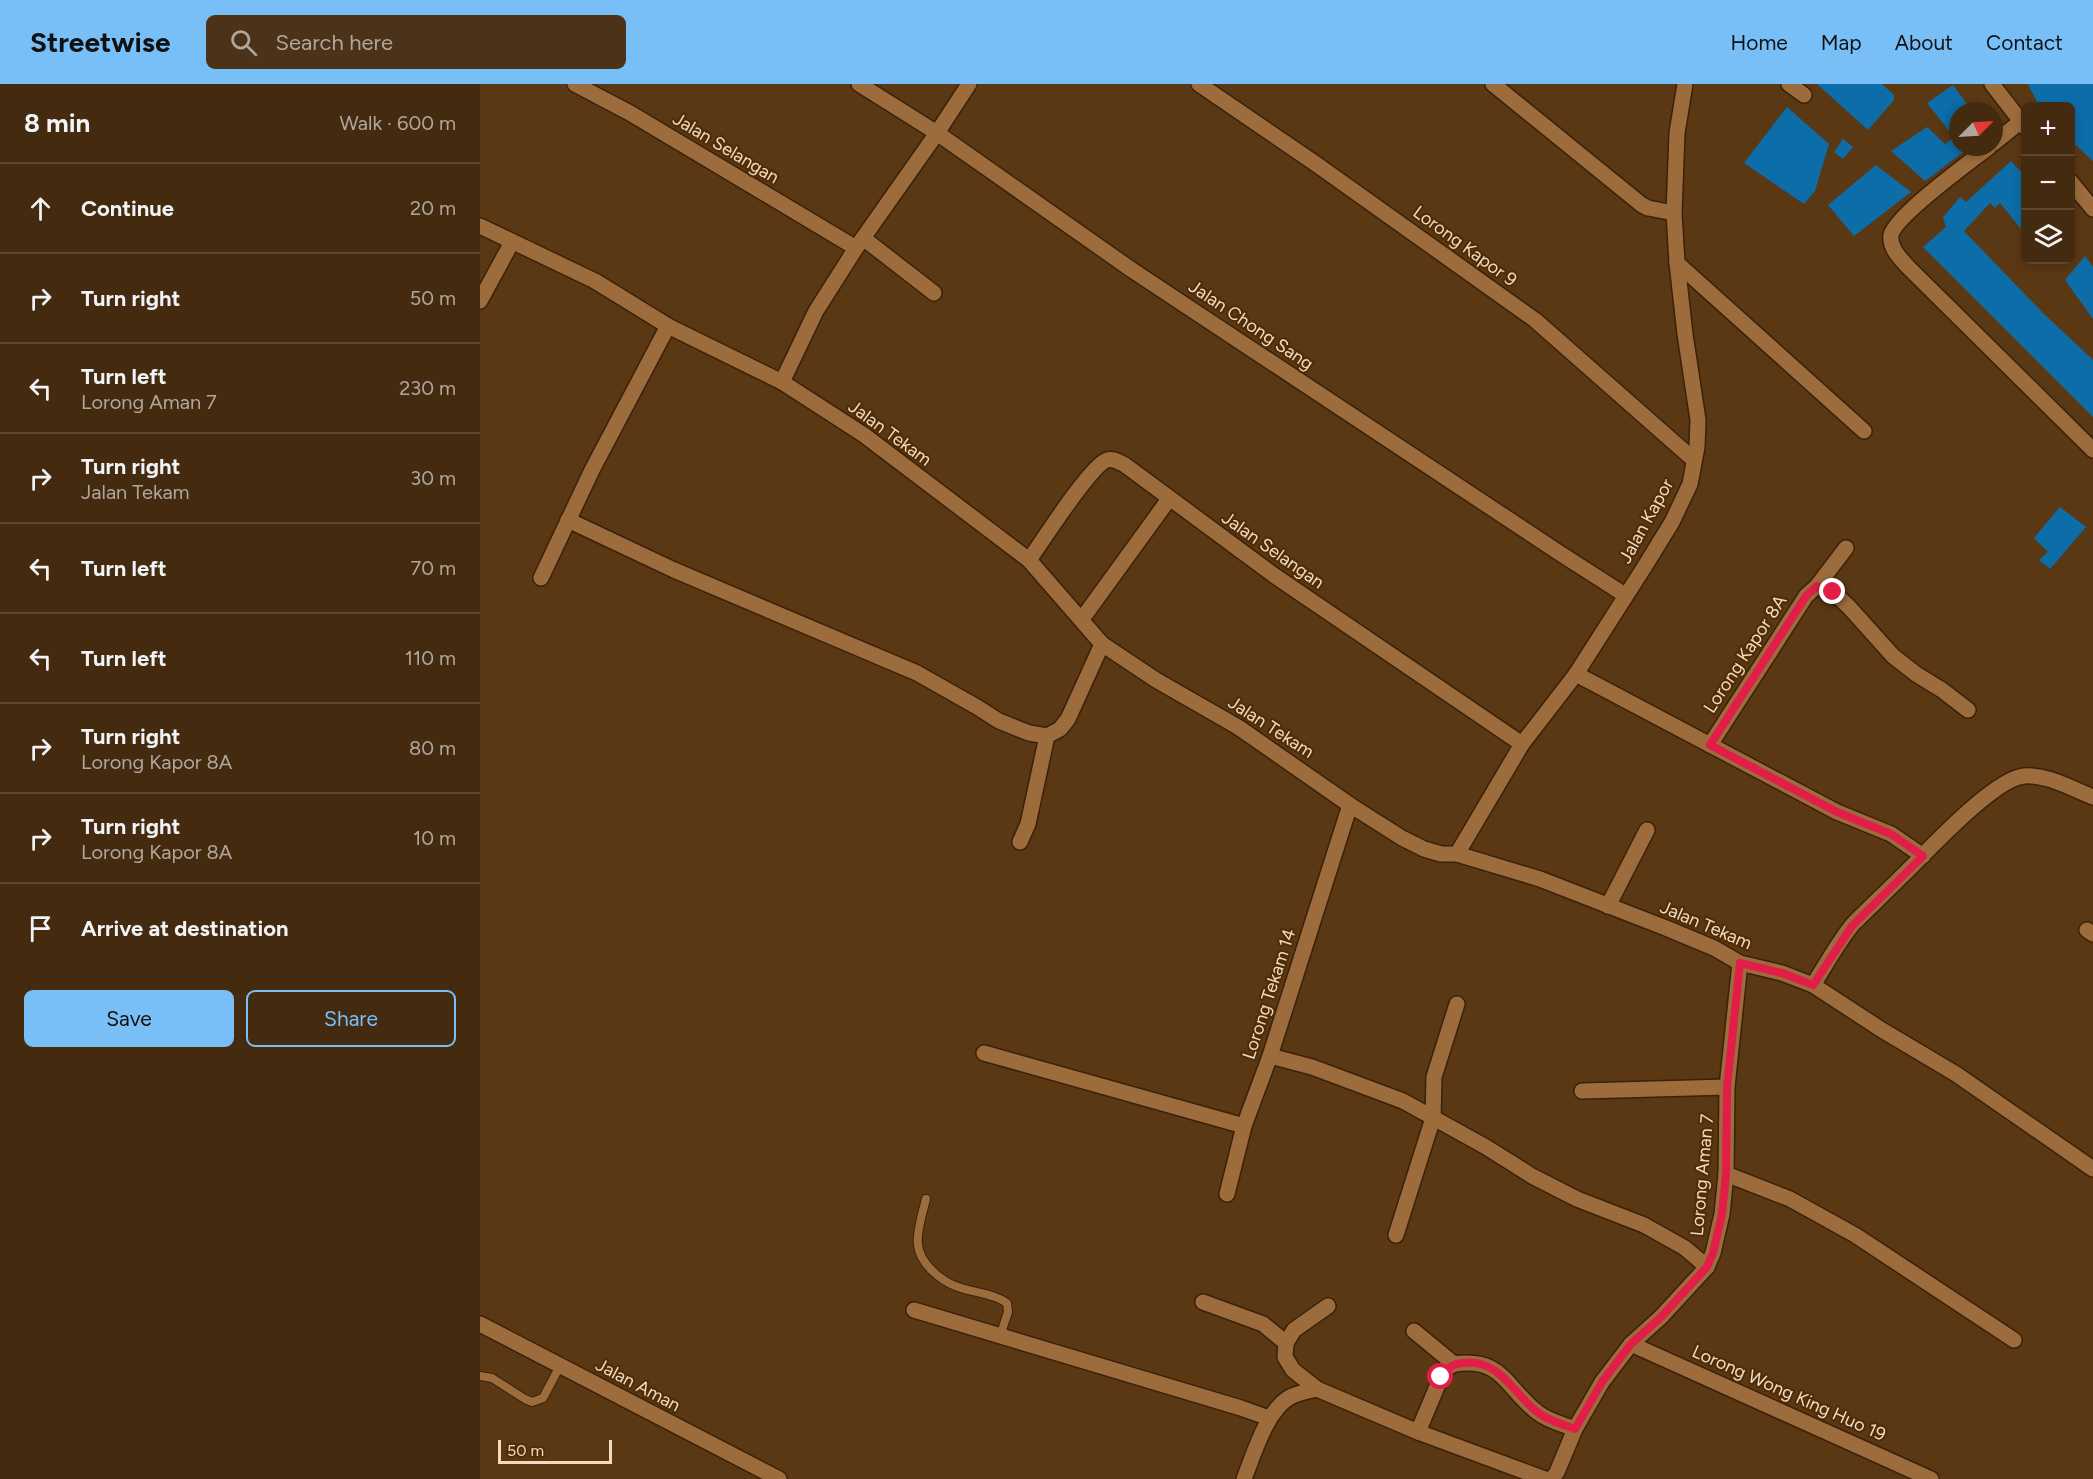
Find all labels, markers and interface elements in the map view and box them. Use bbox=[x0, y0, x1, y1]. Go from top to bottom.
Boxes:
search box bbox=[206, 15, 626, 69]
text: Streetwise bbox=[30, 25, 170, 59]
icon: search bbox=[227, 26, 260, 59]
text: Search here bbox=[275, 29, 393, 56]
text: Home bbox=[1731, 30, 1788, 55]
text: Map bbox=[1821, 30, 1862, 55]
text: About bbox=[1895, 30, 1953, 55]
text: Contact bbox=[1986, 30, 2063, 55]
north arrow bbox=[1949, 102, 2003, 156]
map controls bbox=[2021, 102, 2075, 264]
button: + bbox=[2021, 102, 2075, 156]
text: 8 min bbox=[24, 107, 90, 139]
street label: Jalan Selangan bbox=[669, 108, 783, 188]
text: Walk · 600 m bbox=[339, 111, 456, 135]
button: − bbox=[2021, 156, 2075, 210]
icon: ahead bbox=[24, 192, 57, 225]
text: Continue bbox=[81, 195, 174, 222]
text: 20 m bbox=[410, 196, 456, 220]
street label: Lorong Kapor 9 bbox=[1409, 201, 1521, 291]
button: layers bbox=[2021, 210, 2075, 264]
street label: Jalan Chong Sang bbox=[1185, 275, 1317, 375]
icon: right bbox=[24, 282, 57, 315]
text: Turn right bbox=[81, 285, 180, 312]
text: 50 m bbox=[410, 286, 456, 310]
text: Turn left bbox=[81, 363, 167, 390]
icon: left bbox=[24, 372, 57, 405]
text: 230 m bbox=[399, 376, 456, 400]
text: Lorong Aman 7 bbox=[81, 390, 217, 414]
street label: Jalan Tekam bbox=[844, 395, 936, 471]
text: Turn right bbox=[81, 453, 180, 480]
icon: right bbox=[24, 462, 57, 495]
text: 30 m bbox=[410, 466, 456, 490]
street label: Jalan Kapor bbox=[1614, 475, 1678, 567]
text: Jalan Tekam bbox=[81, 480, 190, 504]
street label: Jalan Selangan bbox=[1218, 507, 1328, 593]
icon: left bbox=[24, 552, 57, 585]
text: Turn left bbox=[81, 555, 167, 582]
text: 70 m bbox=[410, 556, 456, 580]
route end bbox=[1819, 578, 1845, 604]
street label: Lorong Kapor 8A bbox=[1699, 591, 1791, 717]
icon: left bbox=[24, 642, 57, 675]
text: Turn left bbox=[81, 645, 167, 672]
text: 110 m bbox=[405, 646, 456, 670]
street label: Jalan Tekam bbox=[1224, 691, 1318, 763]
text: Turn right bbox=[81, 723, 180, 750]
icon: right bbox=[24, 732, 57, 765]
text: 80 m bbox=[409, 736, 456, 760]
text: Lorong Kapor 8A bbox=[81, 750, 232, 774]
text: Turn right bbox=[81, 813, 180, 840]
icon: right bbox=[24, 822, 57, 855]
text: 10 m bbox=[413, 826, 456, 850]
text: Lorong Kapor 8A bbox=[81, 840, 232, 864]
street label: Jalan Tekam bbox=[1657, 896, 1755, 954]
icon: arrive bbox=[24, 912, 57, 945]
text: Arrive at destination bbox=[81, 915, 289, 942]
street label: Lorong Tekam 14 bbox=[1238, 926, 1300, 1062]
button: Save bbox=[24, 990, 234, 1047]
button: Share bbox=[246, 990, 456, 1047]
street label: Lorong Aman 7 bbox=[1686, 1113, 1718, 1237]
street label: Lorong Wong King Huo 19 bbox=[1689, 1340, 1889, 1446]
street label: Jalan Aman bbox=[592, 1354, 684, 1416]
route start bbox=[1427, 1363, 1453, 1389]
scale bar bbox=[498, 1437, 612, 1464]
text: 50 m bbox=[507, 1441, 544, 1460]

